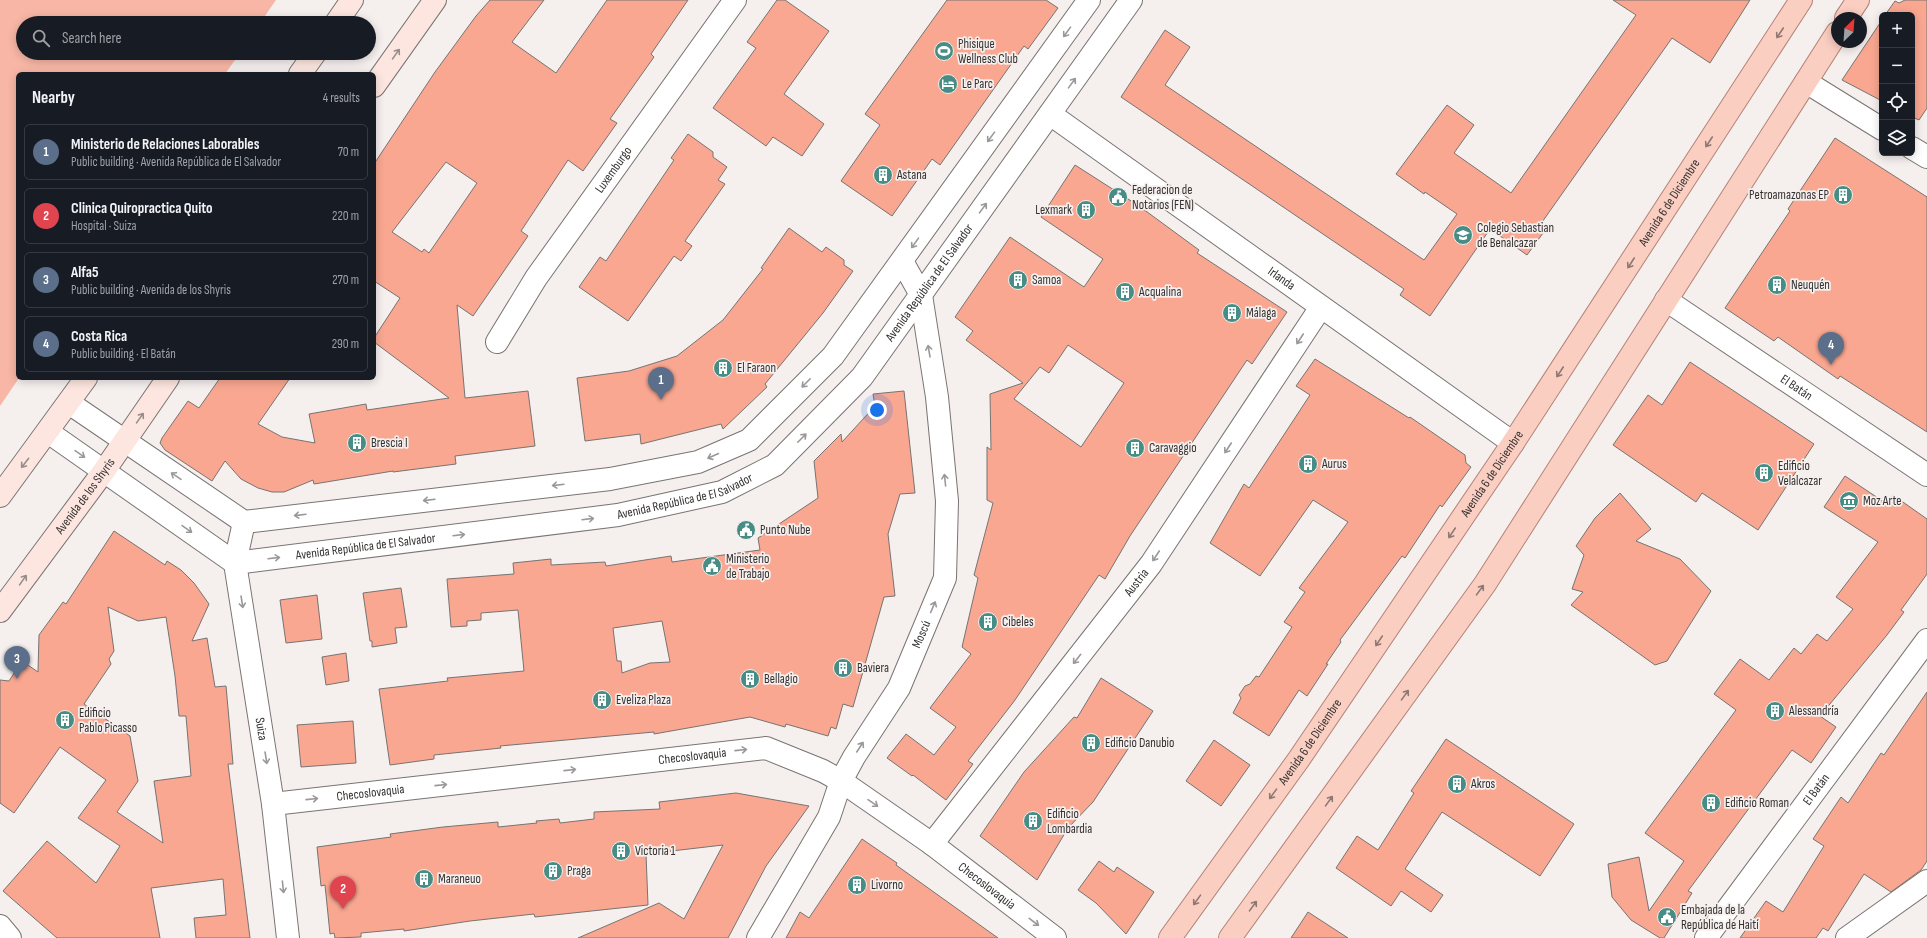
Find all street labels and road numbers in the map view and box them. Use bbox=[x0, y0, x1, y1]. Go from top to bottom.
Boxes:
street label: Luxemburgo bbox=[591, 143, 635, 196]
street label: Avenida 6 de Diciembre bbox=[1635, 156, 1703, 250]
street label: Avenida República de El Salvador bbox=[881, 220, 977, 345]
street label: Irlanda bbox=[1265, 263, 1298, 294]
street label: El Batán bbox=[1777, 371, 1815, 404]
street label: Avenida 6 de Diciembre bbox=[1457, 428, 1527, 521]
street label: Avenida de los Shyris bbox=[51, 455, 119, 538]
street label: Avenida República de El Salvador bbox=[615, 470, 756, 523]
street label: Avenida República de El Salvador bbox=[294, 530, 437, 563]
street label: Austria bbox=[1120, 565, 1152, 600]
street label: Moscú bbox=[909, 618, 934, 651]
street label: Avenida 6 de Diciembre bbox=[1274, 696, 1345, 789]
street label: Suiza bbox=[251, 716, 271, 742]
street label: Checoslovaquia bbox=[658, 745, 727, 768]
street label: El Batán bbox=[1799, 771, 1833, 808]
street label: Checoslovaquia bbox=[336, 781, 405, 805]
street label: Checoslovaquia bbox=[955, 859, 1019, 913]

